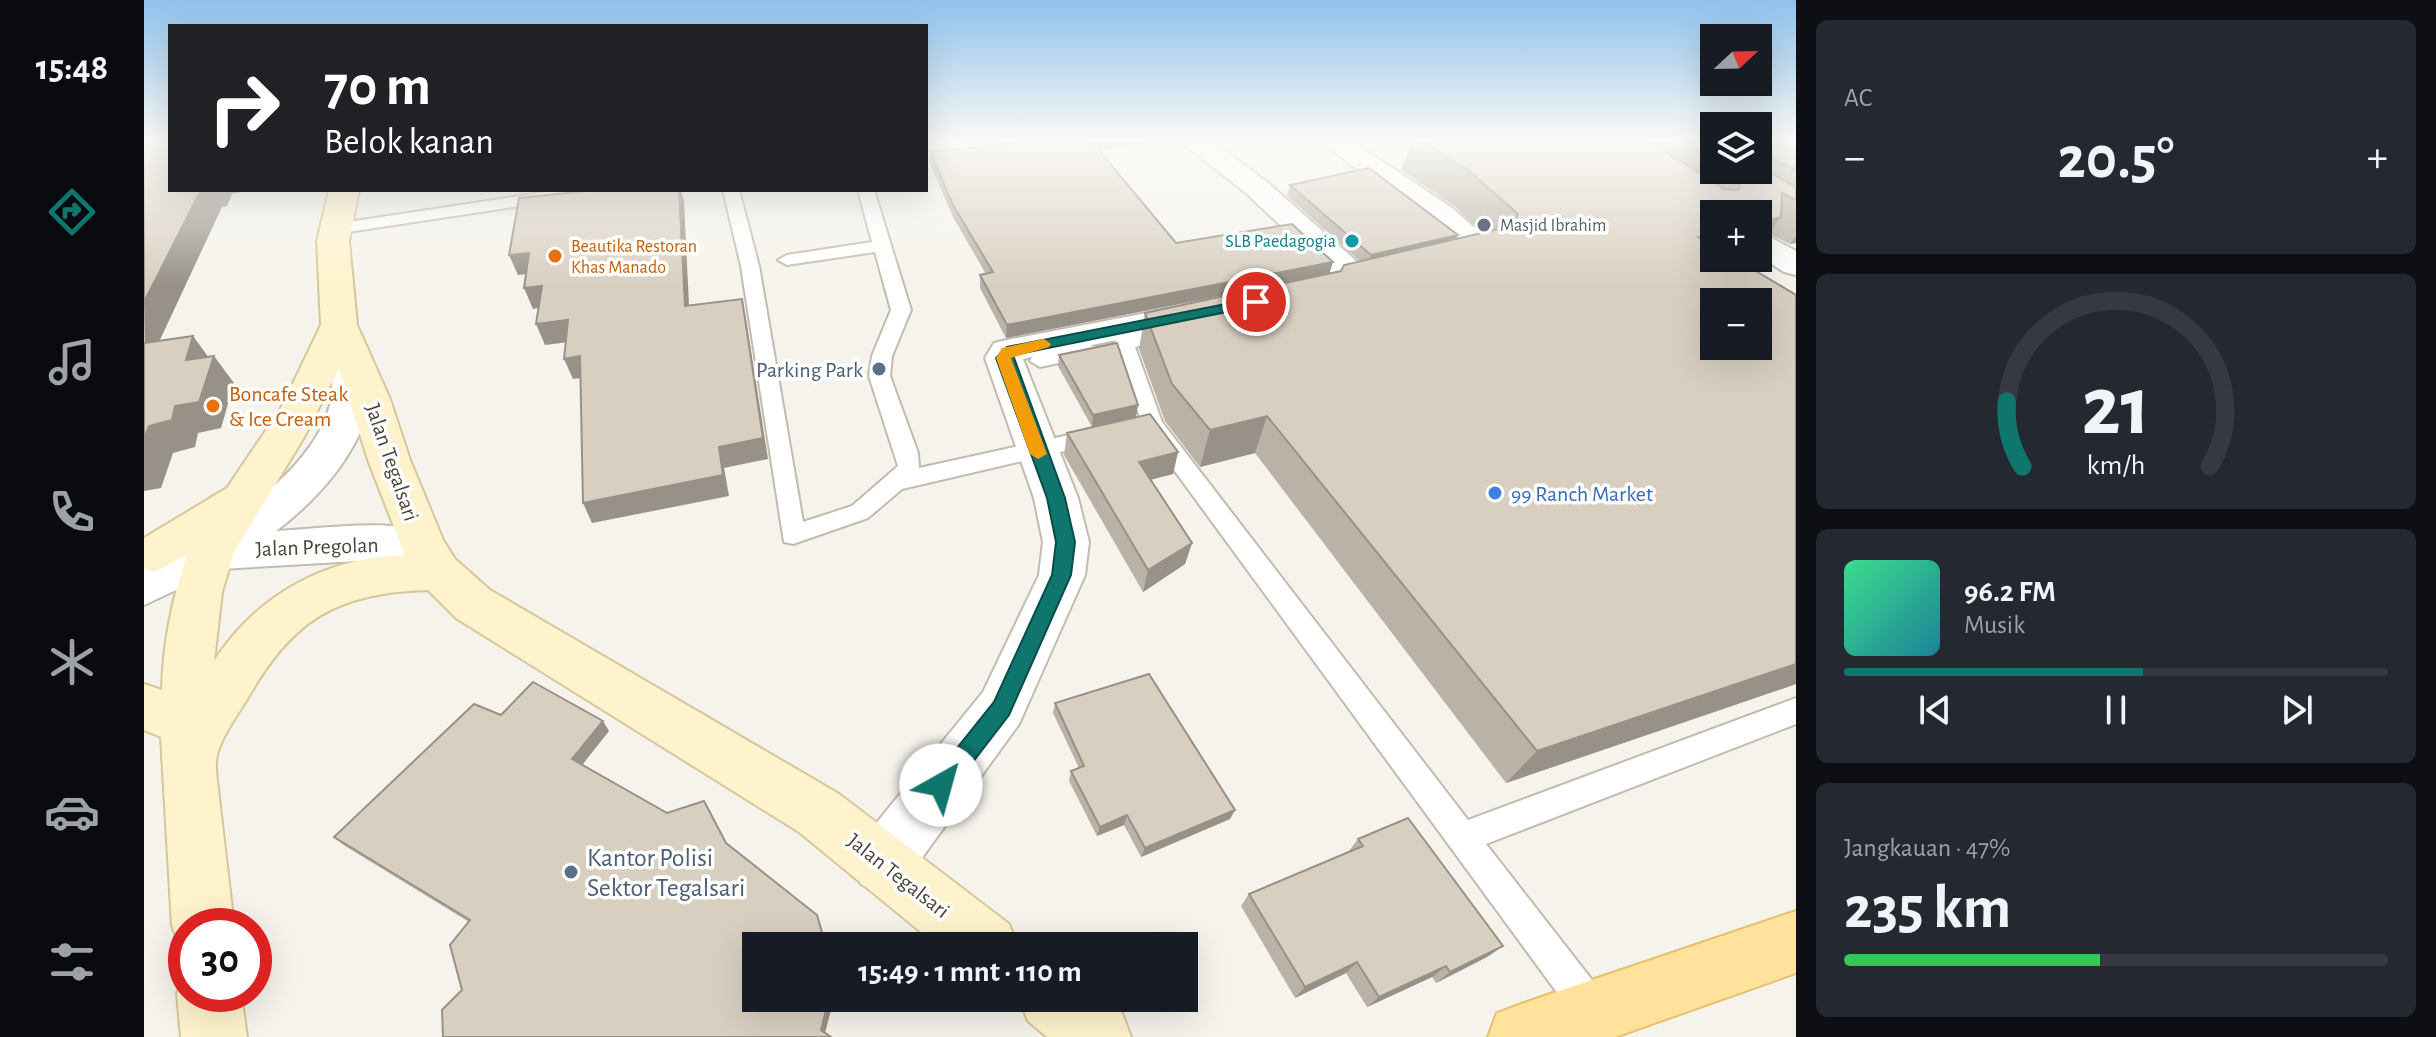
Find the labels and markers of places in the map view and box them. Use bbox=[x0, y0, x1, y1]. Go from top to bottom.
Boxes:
marker: Masjid Ibrahim bbox=[1475, 216, 1493, 234]
place label: Masjid Ibrahim bbox=[1500, 217, 1606, 235]
marker: SLB Paedagogia bbox=[1343, 232, 1361, 250]
place label: SLB Paedagogia bbox=[1225, 233, 1336, 251]
place label: Beautika Restoran Khas Manado bbox=[571, 238, 697, 277]
marker: Beautika Restoran Khas Manado bbox=[546, 247, 564, 265]
pin bbox=[1222, 268, 1290, 336]
place label: Parking Park bbox=[756, 359, 863, 381]
marker: Parking Park bbox=[870, 360, 888, 378]
place label: Boncafe Steak & Ice Cream bbox=[229, 383, 348, 430]
marker: Boncafe Steak & Ice Cream bbox=[204, 397, 222, 415]
place label: 99 Ranch Market bbox=[1511, 483, 1653, 505]
marker: 99 Ranch Market bbox=[1486, 484, 1504, 502]
place label: Kantor Polisi Sektor Tegalsari bbox=[587, 845, 745, 901]
marker: Kantor Polisi Sektor Tegalsari bbox=[562, 863, 580, 881]

